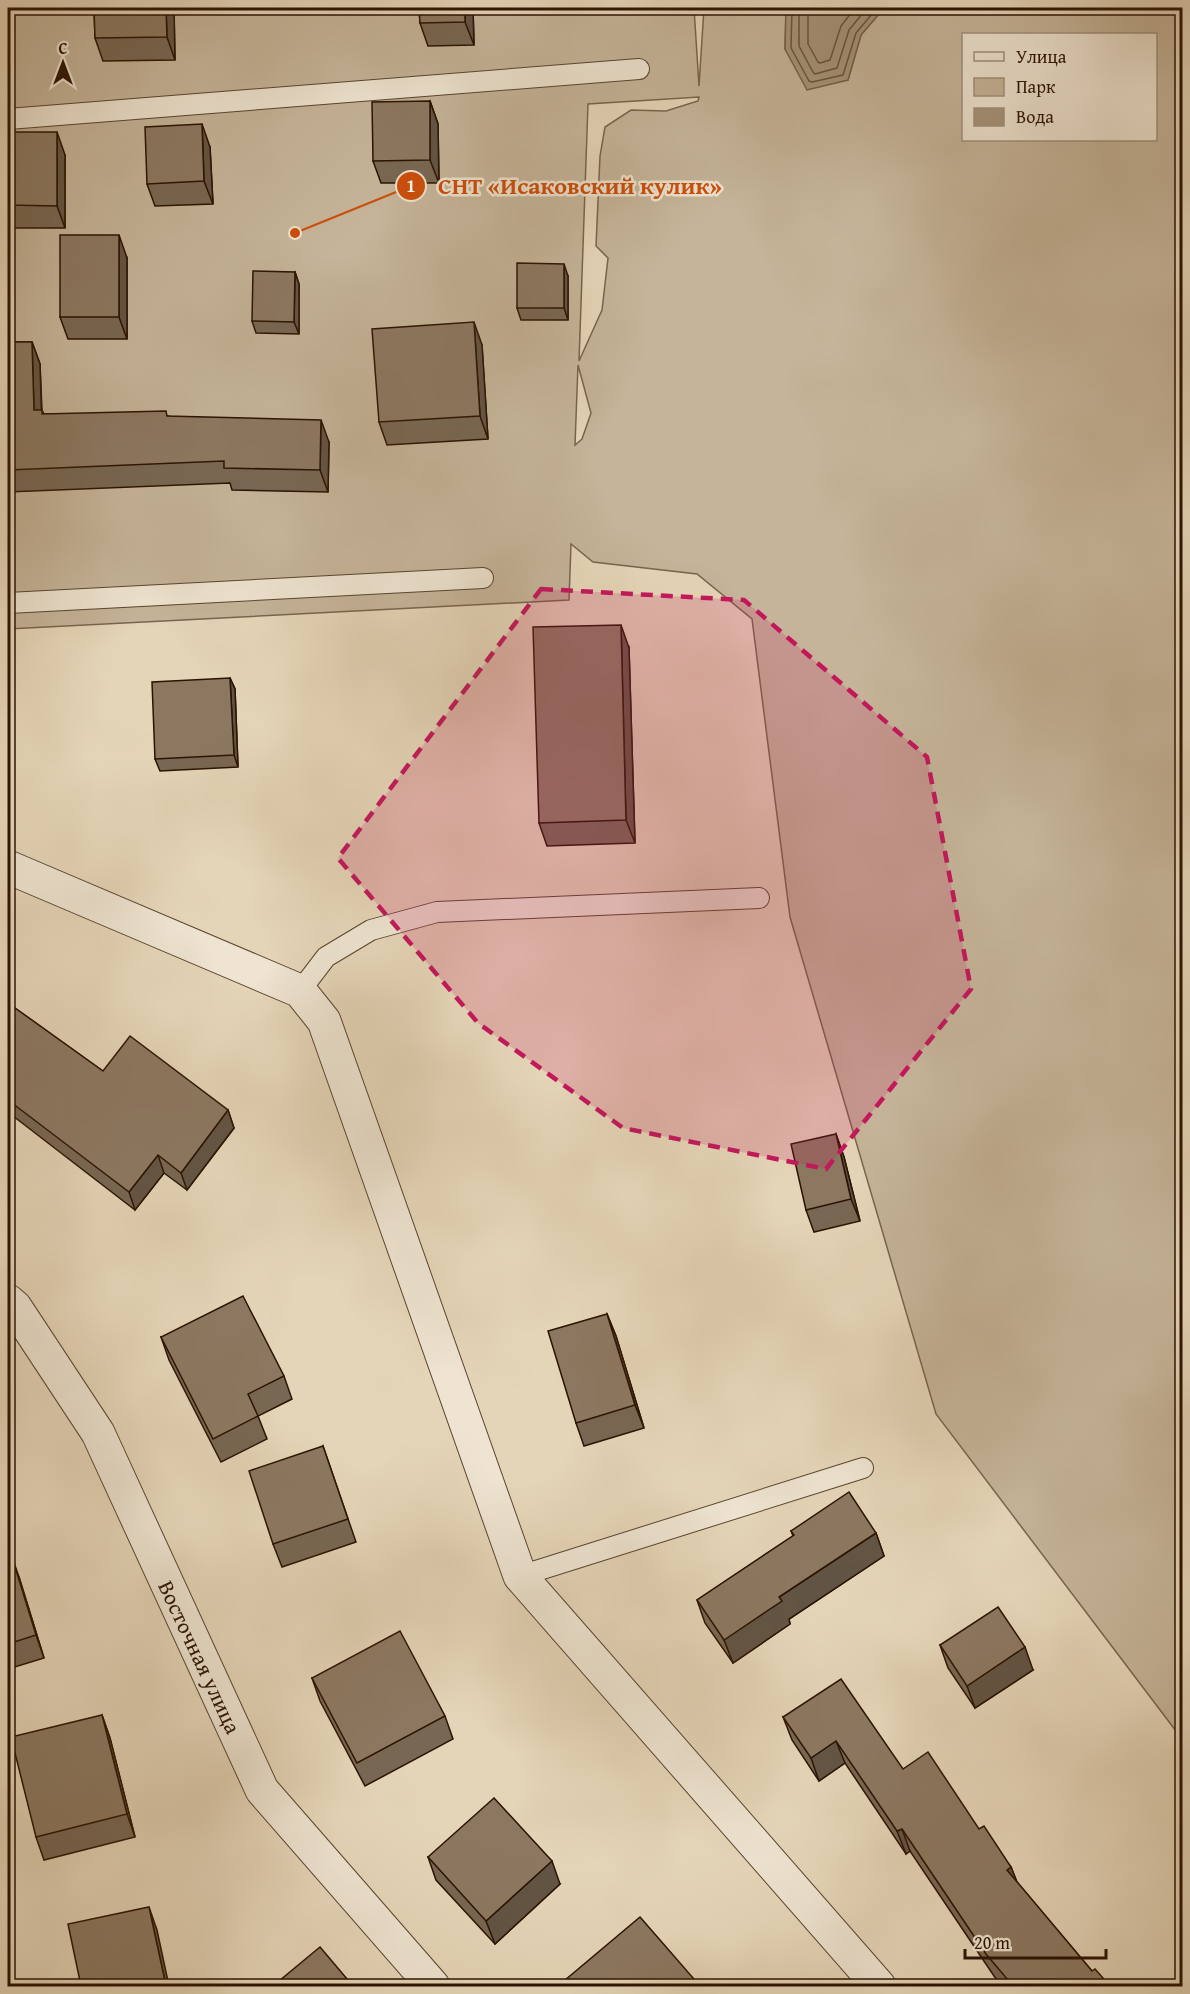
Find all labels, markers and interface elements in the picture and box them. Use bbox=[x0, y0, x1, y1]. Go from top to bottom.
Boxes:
north arrow bbox=[33, 33, 93, 93]
legend bbox=[962, 33, 1157, 141]
text: С bbox=[58, 36, 68, 60]
text: Улица bbox=[1016, 43, 1067, 70]
text: Парк bbox=[1016, 73, 1056, 100]
text: Вода bbox=[1016, 103, 1054, 130]
callout: СНТ «Исаковский кулик» bbox=[396, 165, 734, 207]
text: СНТ «Исаковский кулик» bbox=[438, 168, 722, 203]
text: 1 bbox=[406, 172, 416, 199]
street label: Восточная улица bbox=[150, 1575, 250, 1739]
scale bar bbox=[965, 1922, 1106, 1960]
text: 20 m bbox=[974, 1929, 1010, 1956]

